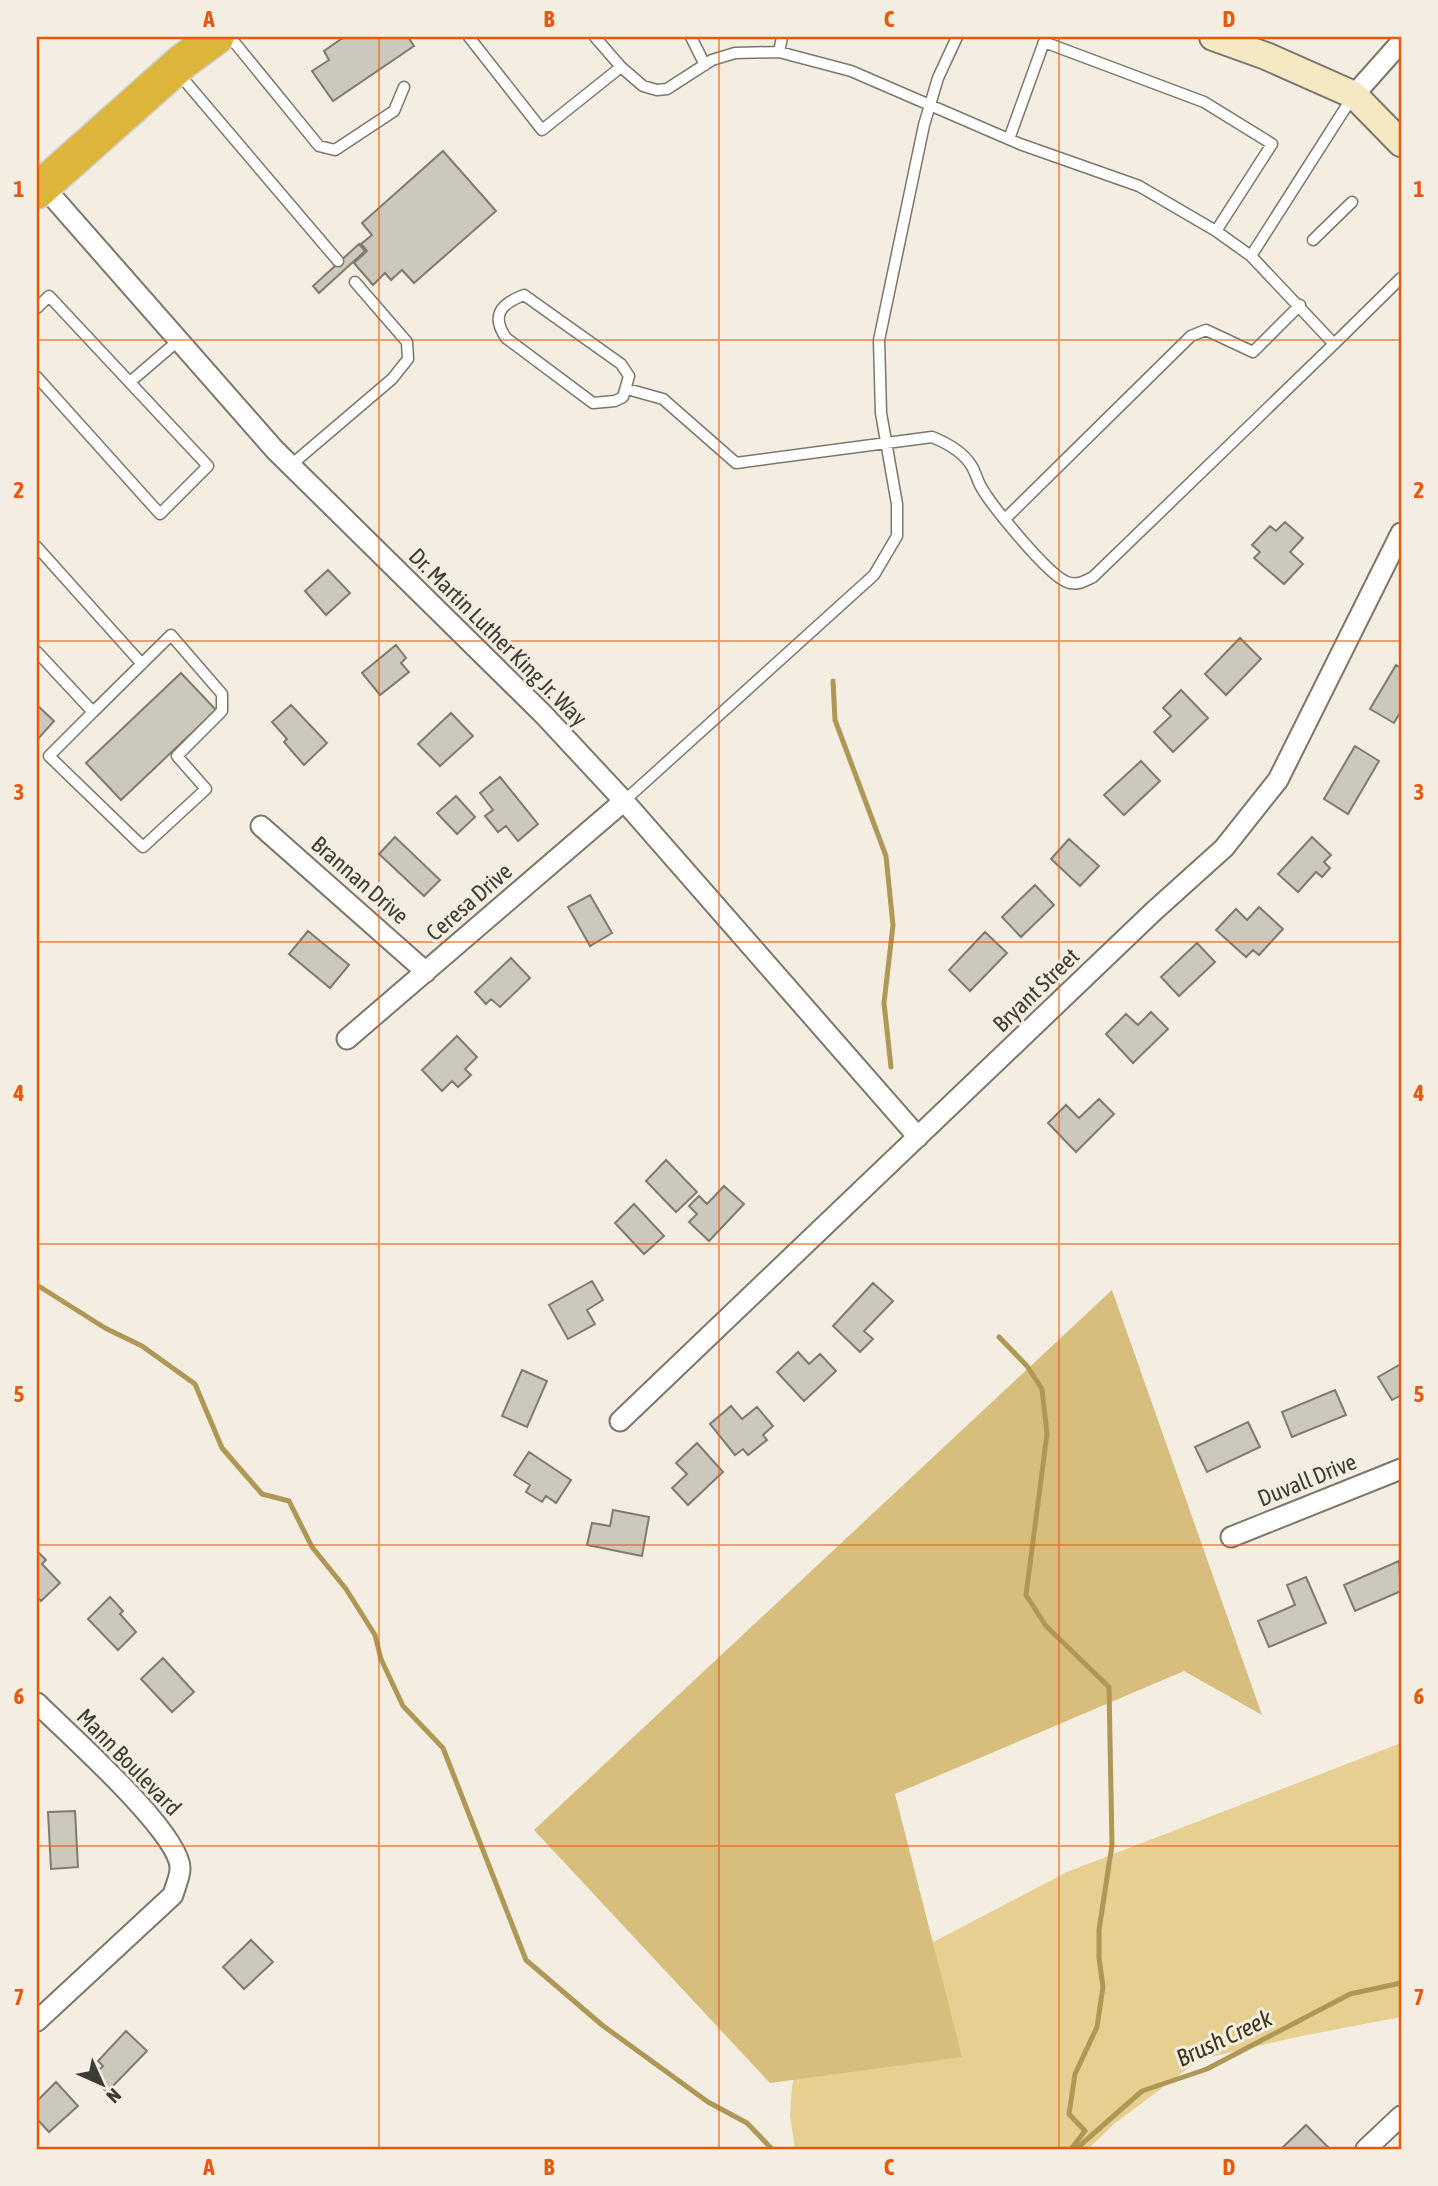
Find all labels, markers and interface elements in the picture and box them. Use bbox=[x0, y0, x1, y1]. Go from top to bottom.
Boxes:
text: A bbox=[202, 6, 215, 32]
text: B bbox=[544, 6, 555, 32]
text: C bbox=[884, 6, 895, 32]
text: D bbox=[1223, 6, 1236, 32]
text: 1 bbox=[14, 176, 25, 202]
text: 1 bbox=[1414, 176, 1425, 202]
text: 2 bbox=[14, 477, 24, 503]
text: 2 bbox=[1414, 477, 1424, 503]
street label: Dr. Martin Luther King Jr. Way bbox=[404, 543, 592, 731]
text: 3 bbox=[14, 779, 24, 805]
text: 3 bbox=[1414, 779, 1424, 805]
street label: Brannan Drive bbox=[306, 831, 414, 929]
street label: Ceresa Drive bbox=[421, 858, 517, 946]
street label: Bryant Street bbox=[988, 943, 1084, 1037]
text: 4 bbox=[13, 1080, 25, 1106]
text: 4 bbox=[1413, 1080, 1425, 1106]
text: 5 bbox=[14, 1381, 25, 1407]
text: 5 bbox=[1414, 1381, 1425, 1407]
street label: Duvall Drive bbox=[1254, 1448, 1360, 1512]
text: 6 bbox=[14, 1683, 25, 1709]
text: 6 bbox=[1414, 1683, 1425, 1709]
street label: Mann Boulevard bbox=[72, 1703, 186, 1821]
text: 7 bbox=[14, 1984, 24, 2010]
text: 7 bbox=[1414, 1984, 1424, 2010]
water label: Brush Creek bbox=[1172, 2004, 1277, 2072]
north arrow bbox=[66, 2050, 136, 2120]
text: N bbox=[102, 2084, 126, 2108]
text: A bbox=[202, 2154, 215, 2180]
text: B bbox=[544, 2154, 555, 2180]
text: C bbox=[884, 2154, 895, 2180]
text: D bbox=[1223, 2154, 1236, 2180]

